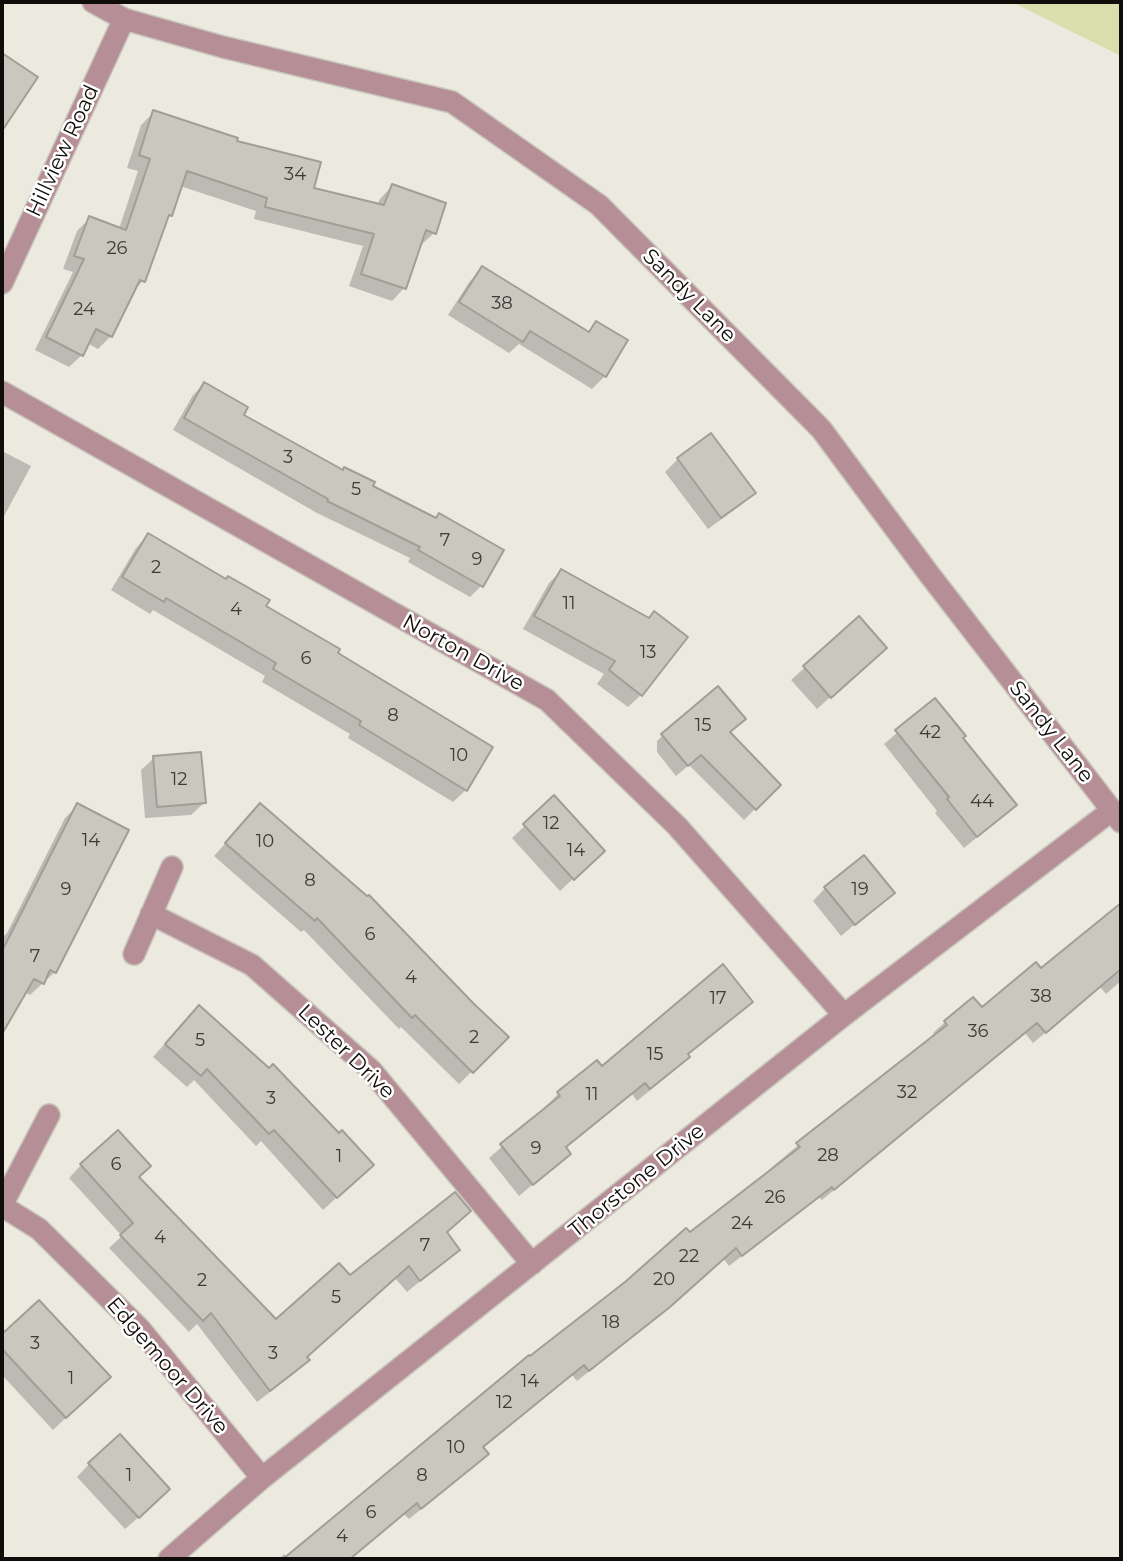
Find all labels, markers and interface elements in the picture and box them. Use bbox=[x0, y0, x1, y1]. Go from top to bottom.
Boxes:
street label: Hillview Road bbox=[21, 81, 105, 221]
house number: 34 bbox=[284, 164, 306, 186]
house number: 26 bbox=[106, 238, 128, 260]
street label: Sandy Lane bbox=[637, 244, 741, 348]
house number: 38 bbox=[491, 293, 513, 315]
house number: 24 bbox=[73, 299, 95, 321]
house number: 3 bbox=[283, 447, 293, 469]
house number: 5 bbox=[351, 479, 361, 501]
house number: 7 bbox=[440, 530, 450, 552]
house number: 9 bbox=[472, 549, 482, 571]
house number: 2 bbox=[151, 557, 161, 579]
house number: 11 bbox=[563, 593, 575, 615]
house number: 4 bbox=[230, 599, 242, 621]
street label: Norton Drive bbox=[398, 609, 528, 697]
house number: 13 bbox=[640, 642, 656, 664]
house number: 6 bbox=[301, 648, 311, 670]
street label: Sandy Lane bbox=[1003, 676, 1099, 788]
house number: 8 bbox=[387, 705, 399, 727]
house number: 15 bbox=[695, 715, 711, 737]
house number: 42 bbox=[919, 722, 941, 744]
house number: 10 bbox=[450, 745, 468, 767]
house number: 12 bbox=[171, 769, 187, 791]
house number: 44 bbox=[970, 791, 994, 813]
house number: 12 bbox=[543, 813, 559, 835]
house number: 14 bbox=[82, 830, 100, 852]
house number: 10 bbox=[256, 831, 274, 853]
house number: 14 bbox=[567, 840, 585, 862]
house number: 8 bbox=[304, 870, 316, 892]
house number: 9 bbox=[61, 879, 71, 901]
house number: 19 bbox=[851, 879, 869, 901]
house number: 6 bbox=[365, 924, 375, 946]
house number: 7 bbox=[30, 946, 40, 968]
house number: 4 bbox=[405, 967, 417, 989]
house number: 38 bbox=[1030, 986, 1052, 1008]
house number: 17 bbox=[709, 988, 727, 1010]
street label: Lester Drive bbox=[292, 1000, 400, 1104]
house number: 36 bbox=[967, 1021, 989, 1043]
house number: 2 bbox=[469, 1027, 479, 1049]
house number: 5 bbox=[195, 1030, 205, 1052]
house number: 15 bbox=[647, 1044, 663, 1066]
house number: 32 bbox=[897, 1082, 917, 1104]
house number: 11 bbox=[586, 1084, 598, 1106]
house number: 3 bbox=[266, 1088, 276, 1110]
street label: Thorstone Drive bbox=[564, 1119, 710, 1243]
house number: 9 bbox=[531, 1138, 541, 1160]
house number: 28 bbox=[817, 1145, 839, 1167]
house number: 1 bbox=[336, 1146, 342, 1168]
house number: 6 bbox=[111, 1154, 121, 1176]
house number: 26 bbox=[764, 1187, 786, 1209]
house number: 24 bbox=[731, 1213, 753, 1235]
house number: 4 bbox=[154, 1227, 166, 1249]
house number: 7 bbox=[420, 1235, 430, 1257]
house number: 22 bbox=[679, 1246, 699, 1268]
house number: 20 bbox=[653, 1269, 675, 1291]
house number: 2 bbox=[197, 1270, 207, 1292]
house number: 5 bbox=[331, 1287, 341, 1309]
street label: Edgemoor Drive bbox=[101, 1293, 233, 1439]
house number: 18 bbox=[602, 1312, 620, 1334]
house number: 3 bbox=[30, 1333, 40, 1355]
house number: 3 bbox=[268, 1343, 278, 1365]
house number: 1 bbox=[68, 1368, 74, 1390]
house number: 14 bbox=[521, 1371, 539, 1393]
house number: 12 bbox=[496, 1392, 512, 1414]
house number: 10 bbox=[447, 1437, 465, 1459]
house number: 1 bbox=[126, 1465, 132, 1487]
house number: 8 bbox=[416, 1465, 428, 1487]
house number: 6 bbox=[366, 1502, 376, 1524]
house number: 4 bbox=[336, 1526, 348, 1548]

